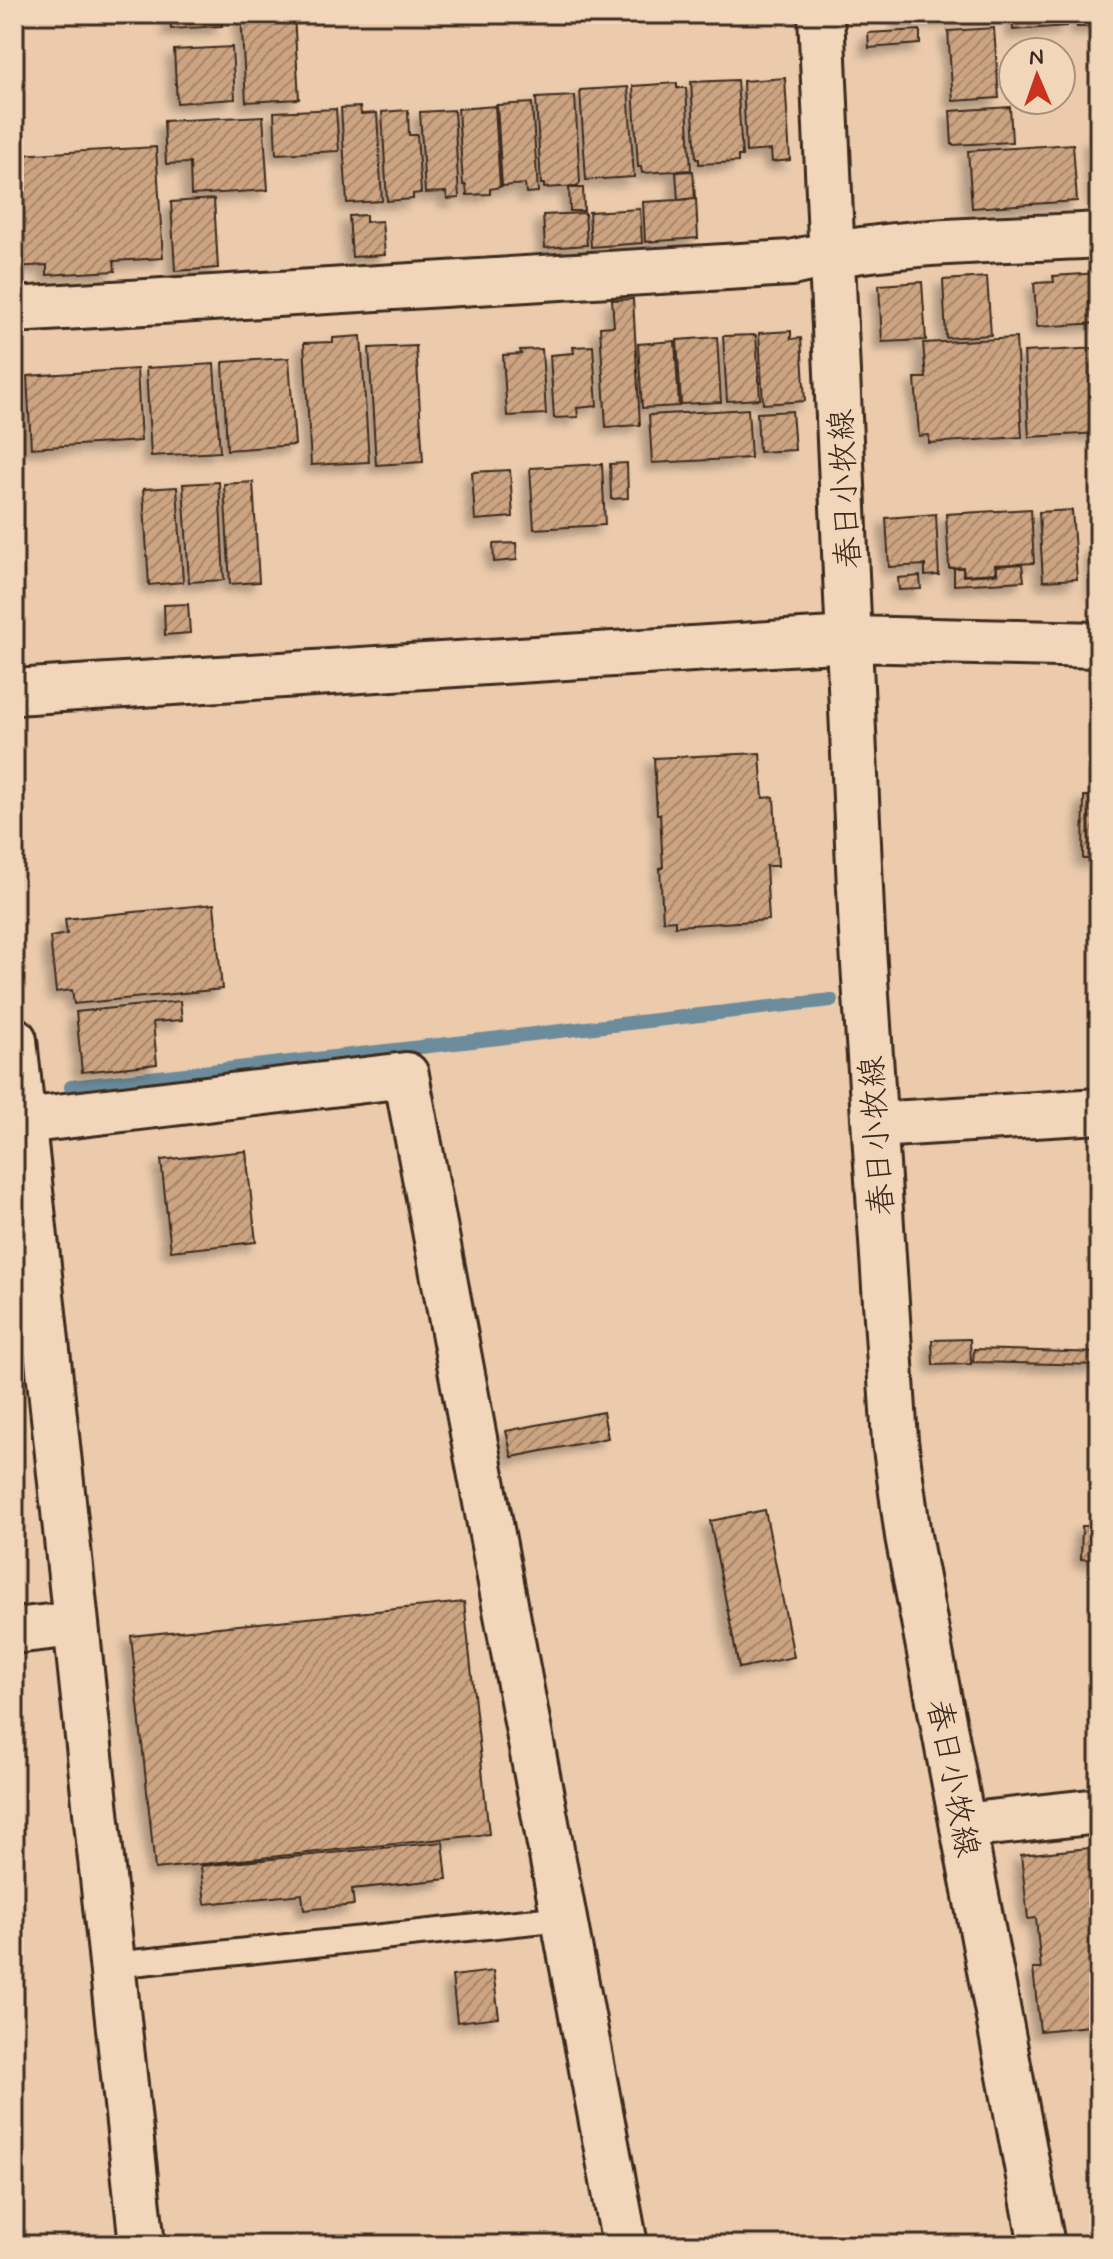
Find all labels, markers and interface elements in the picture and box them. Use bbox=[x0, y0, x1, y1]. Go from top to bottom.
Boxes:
north arrow bbox=[997, 36, 1077, 116]
text: N bbox=[1029, 44, 1044, 72]
street label: 春日小牧線 bbox=[821, 408, 871, 570]
street label: 春日小牧線 bbox=[851, 1055, 905, 1217]
street label: 春日小牧線 bbox=[916, 1696, 988, 1861]

